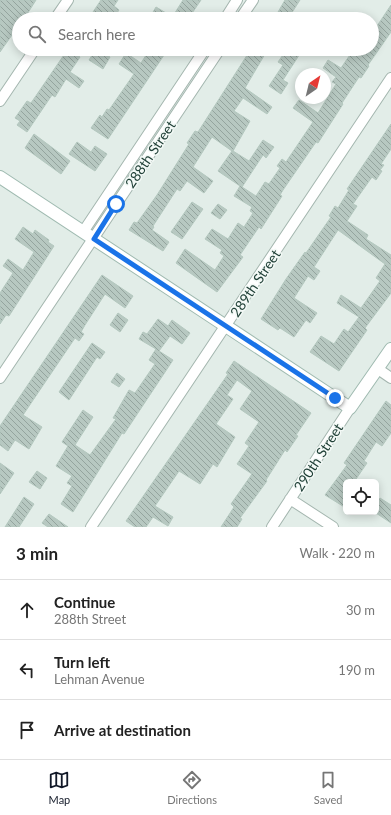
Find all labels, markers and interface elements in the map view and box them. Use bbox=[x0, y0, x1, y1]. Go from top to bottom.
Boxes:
search box bbox=[12, 12, 379, 56]
icon: search bbox=[26, 23, 48, 45]
text: Search here bbox=[58, 25, 135, 43]
north arrow bbox=[295, 68, 331, 104]
street label: 288th Street bbox=[121, 117, 179, 191]
route start bbox=[107, 195, 125, 213]
street label: 289th Street bbox=[226, 246, 284, 320]
route end bbox=[326, 389, 344, 407]
street label: 290th Street bbox=[290, 420, 346, 494]
map controls bbox=[343, 479, 379, 515]
button: locate bbox=[343, 479, 379, 515]
text: 3 min bbox=[16, 543, 58, 564]
text: Walk · 220 m bbox=[299, 545, 375, 561]
text: Continue bbox=[54, 593, 115, 611]
icon: ahead bbox=[16, 599, 38, 621]
text: 30 m bbox=[346, 602, 375, 618]
text: 288th Street bbox=[54, 611, 126, 627]
text: Turn left bbox=[54, 653, 110, 671]
icon: left bbox=[16, 659, 38, 681]
text: 190 m bbox=[338, 662, 375, 678]
text: Lehman Avenue bbox=[54, 671, 145, 687]
icon: arrive bbox=[16, 719, 38, 741]
text: Arrive at destination bbox=[54, 721, 191, 739]
tab: Map bbox=[48, 769, 70, 806]
tab: Directions bbox=[167, 769, 217, 806]
tab: Saved bbox=[314, 769, 343, 806]

